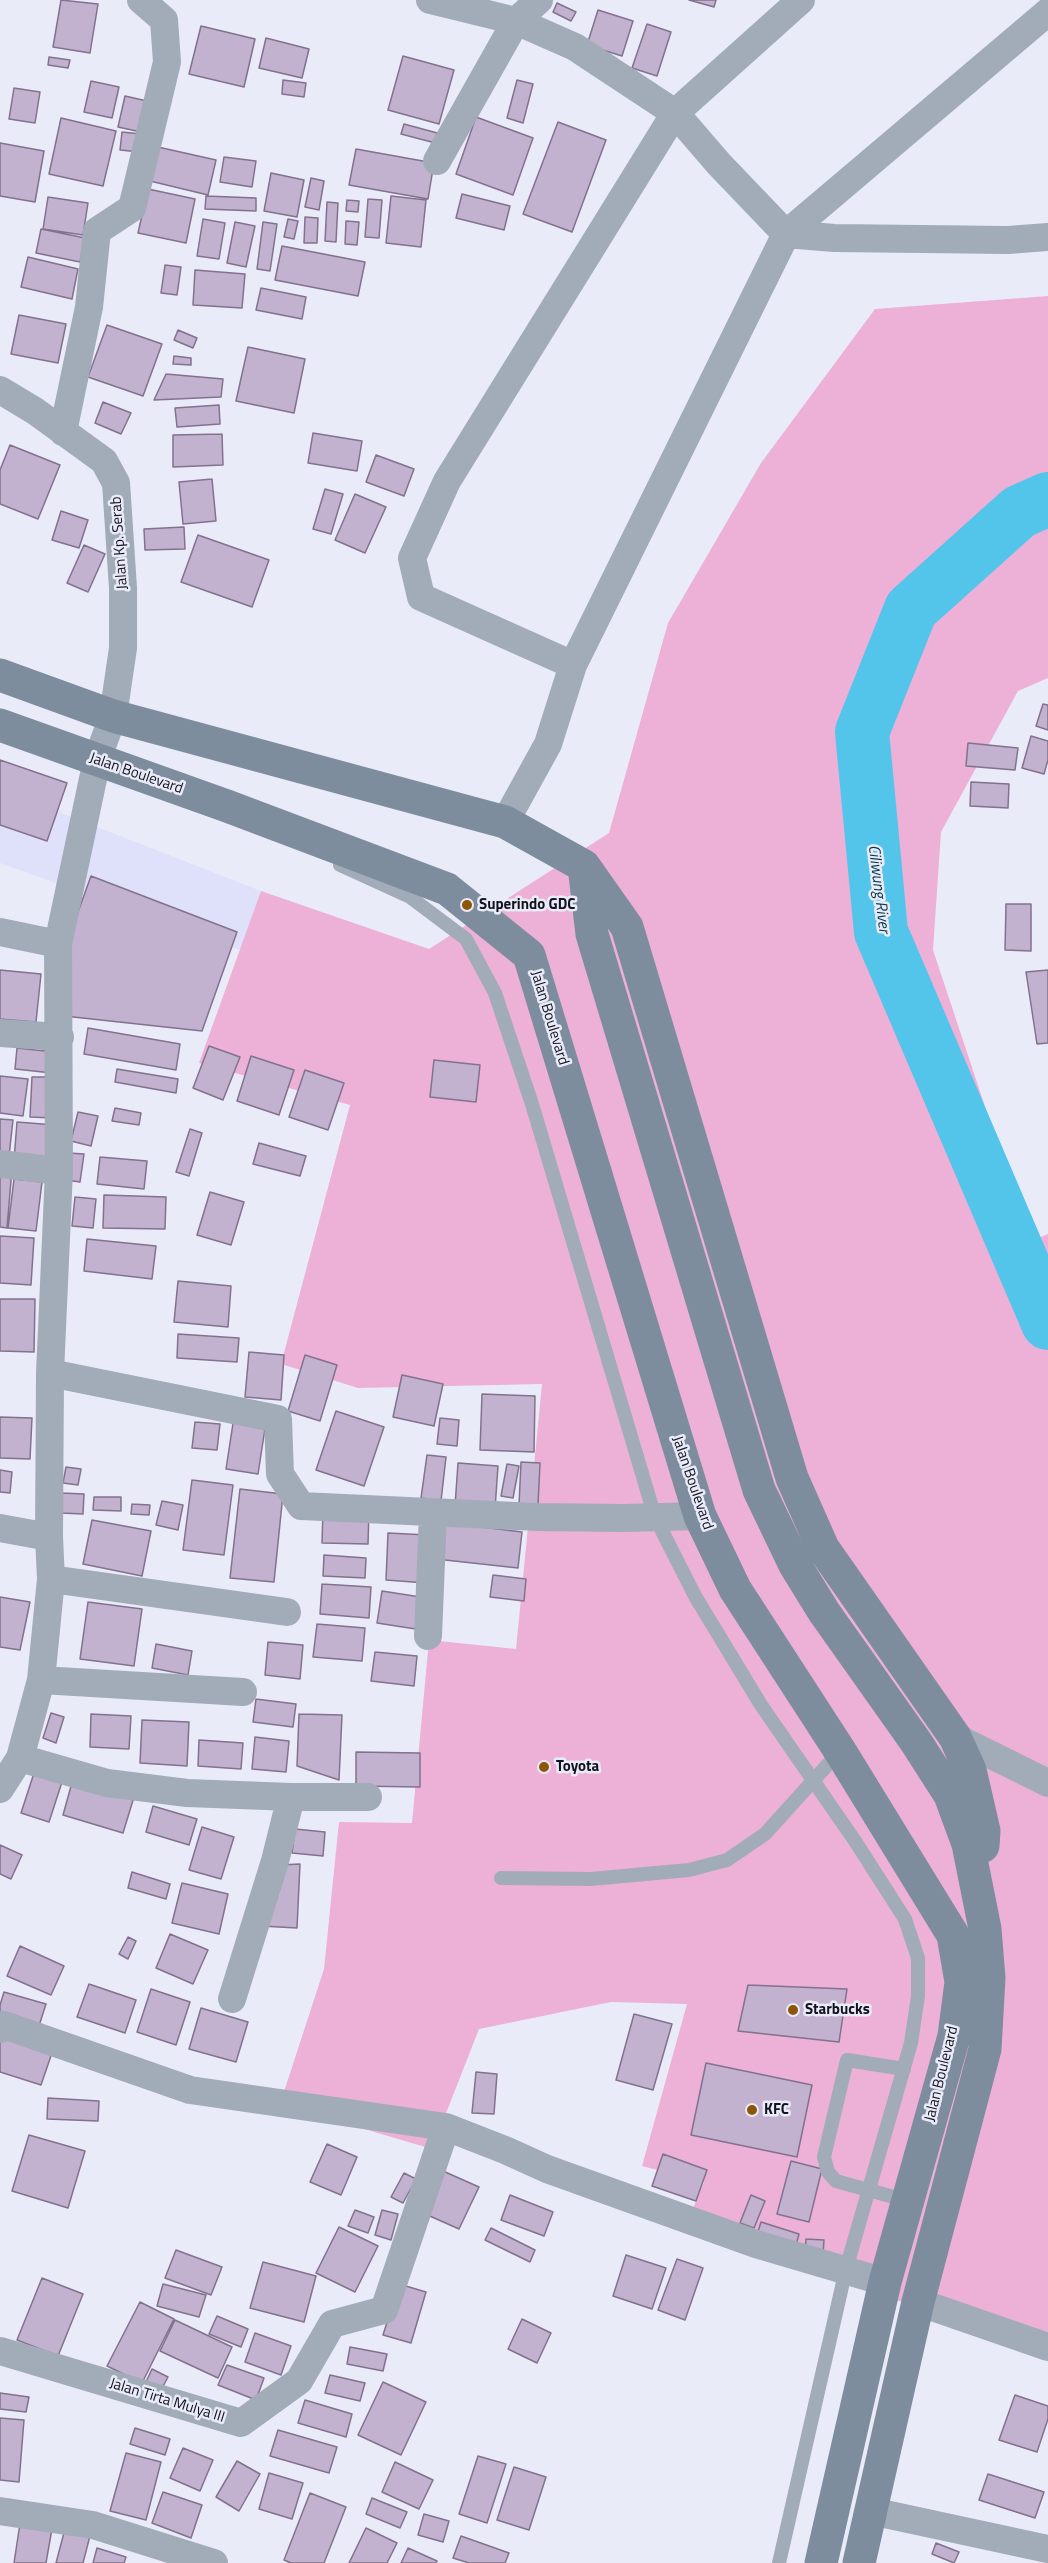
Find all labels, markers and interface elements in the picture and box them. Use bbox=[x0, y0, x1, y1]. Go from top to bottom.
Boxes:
street label: Jalan Kp. Serab bbox=[108, 496, 132, 590]
street label: Jalan Boulevard bbox=[87, 750, 185, 798]
water label: Ciliwung River bbox=[863, 844, 893, 934]
place label: Superindo GDC bbox=[479, 896, 575, 914]
marker: Superindo GDC bbox=[460, 898, 474, 912]
street label: Jalan Boulevard bbox=[526, 969, 572, 1067]
street label: Jalan Boulevard bbox=[668, 1434, 716, 1532]
place label: Toyota bbox=[556, 1758, 599, 1776]
marker: Toyota bbox=[537, 1760, 551, 1774]
place label: Starbucks bbox=[805, 2001, 870, 2019]
marker: Starbucks bbox=[786, 2003, 800, 2017]
street label: Jalan Boulevard bbox=[921, 2024, 963, 2124]
place label: KFC bbox=[764, 2101, 789, 2119]
marker: KFC bbox=[745, 2103, 759, 2117]
street label: Jalan Tirta Mulya III bbox=[107, 2375, 227, 2427]

